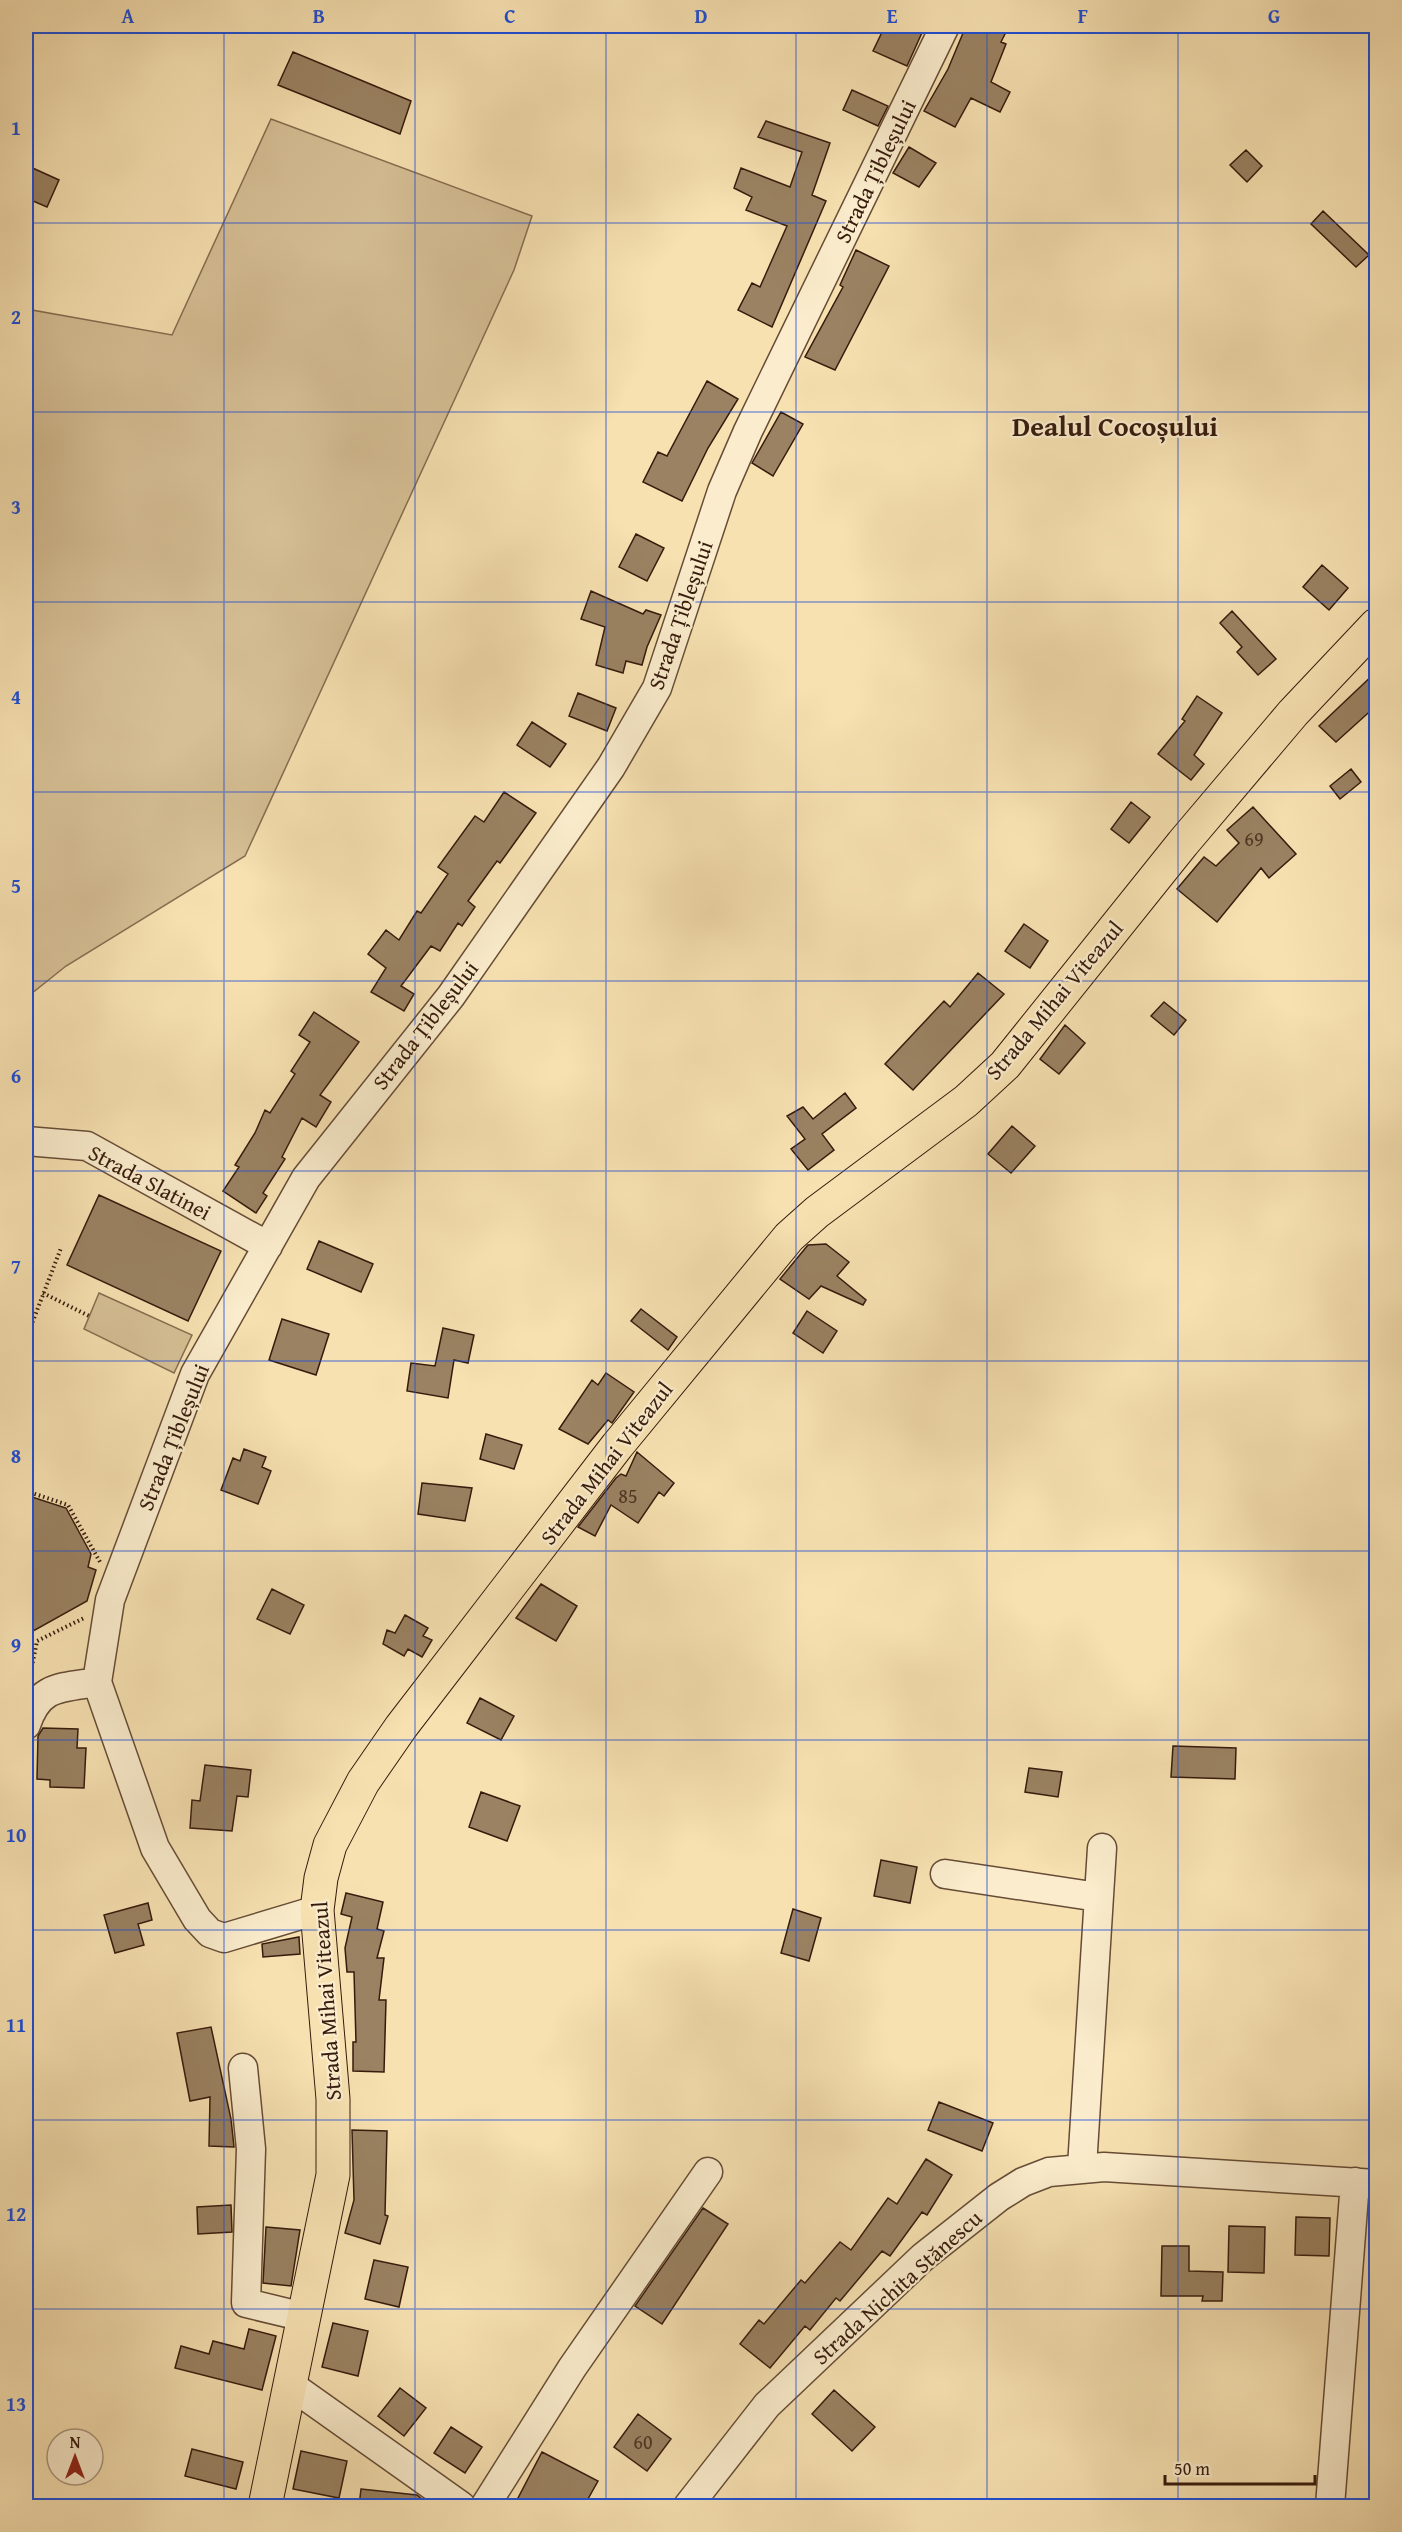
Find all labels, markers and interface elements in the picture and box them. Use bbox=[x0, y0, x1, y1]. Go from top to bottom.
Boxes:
text: A bbox=[122, 1, 135, 30]
text: B bbox=[313, 1, 325, 30]
text: C bbox=[504, 1, 516, 30]
text: D bbox=[694, 1, 708, 30]
text: E bbox=[887, 1, 898, 30]
text: F bbox=[1078, 1, 1088, 30]
text: G bbox=[1268, 1, 1280, 30]
street label: Strada Țibleșului bbox=[826, 94, 924, 248]
text: 1 bbox=[11, 113, 21, 142]
text: 2 bbox=[11, 302, 21, 331]
district label: Dealul Cocoșului bbox=[1012, 405, 1218, 446]
text: 3 bbox=[11, 492, 21, 521]
street label: Strada Țibleșului bbox=[639, 536, 721, 694]
text: 4 bbox=[11, 682, 21, 711]
house number: 69 bbox=[1244, 824, 1264, 853]
text: 5 bbox=[11, 871, 21, 900]
street label: Strada Mihai Viteazul bbox=[978, 913, 1130, 1087]
street label: Strada Țibleșului bbox=[364, 954, 486, 1096]
text: 6 bbox=[11, 1061, 21, 1090]
street label: Strada Slatinei bbox=[83, 1136, 217, 1228]
text: 7 bbox=[11, 1251, 21, 1280]
street label: Strada Țibleșului bbox=[129, 1359, 217, 1515]
street label: Strada Mihai Viteazul bbox=[532, 1375, 680, 1551]
text: 8 bbox=[11, 1441, 21, 1470]
house number: 85 bbox=[618, 1481, 638, 1510]
text: 9 bbox=[11, 1630, 21, 1659]
text: 10 bbox=[6, 1820, 26, 1849]
street label: Strada Mihai Viteazul bbox=[303, 1900, 349, 2102]
text: 11 bbox=[6, 2010, 26, 2039]
text: 12 bbox=[6, 2199, 26, 2228]
street label: Strada Nichita Stănescu bbox=[805, 2202, 989, 2372]
text: 13 bbox=[6, 2389, 26, 2418]
north arrow bbox=[45, 2427, 105, 2487]
house number: 60 bbox=[633, 2427, 653, 2456]
text: N bbox=[70, 2430, 81, 2454]
scale bar bbox=[1165, 2448, 1315, 2486]
text: 50 m bbox=[1174, 2455, 1210, 2482]

